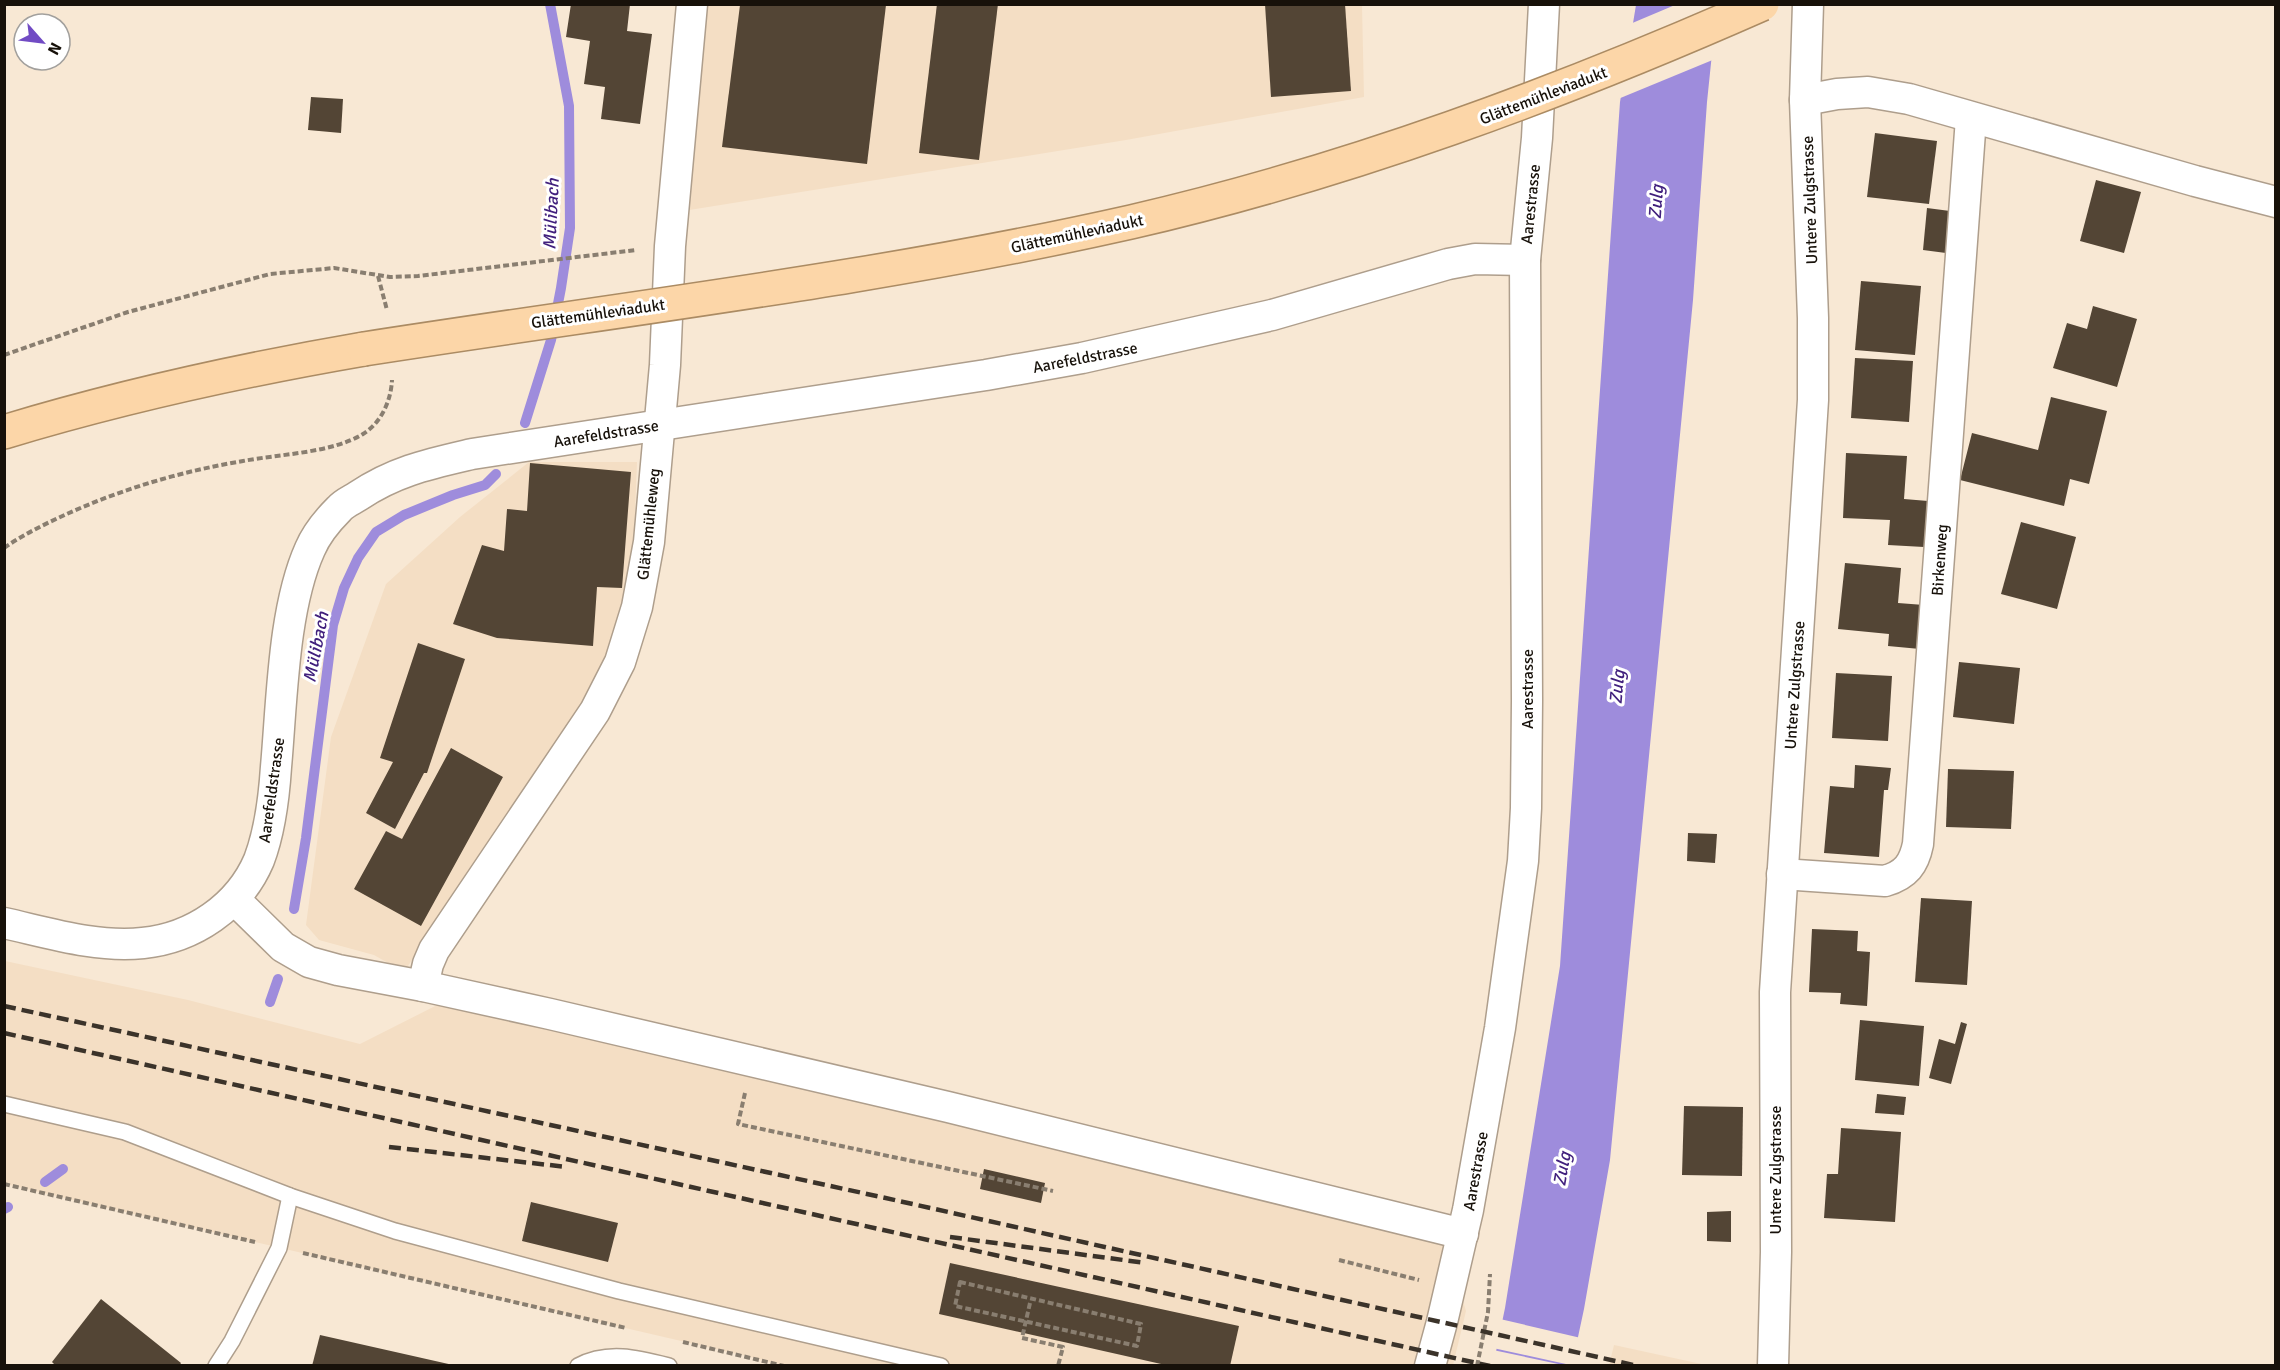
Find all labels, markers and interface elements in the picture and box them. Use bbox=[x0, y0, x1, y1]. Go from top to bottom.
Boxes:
north arrow bbox=[12, 12, 72, 72]
text: N bbox=[43, 39, 66, 58]
street label: Glättemühleviadukt bbox=[1477, 62, 1610, 129]
street label: Untere Zulgstrasse bbox=[1798, 135, 1822, 265]
street label: Aarestrasse bbox=[1517, 163, 1545, 245]
water label: Mülibach bbox=[538, 177, 564, 250]
water label: Zulg bbox=[1644, 183, 1668, 220]
street label: Glättemühleviadukt bbox=[1009, 210, 1146, 258]
street label: Glättemühleviadukt bbox=[530, 295, 667, 333]
street label: Aarefeldstrasse bbox=[1031, 338, 1139, 378]
street label: Aarefeldstrasse bbox=[552, 416, 660, 452]
street label: Glättemühleweg bbox=[633, 467, 665, 581]
street label: Birkenweg bbox=[1928, 524, 1952, 597]
water label: Mülibach bbox=[298, 609, 334, 684]
street label: Untere Zulgstrasse bbox=[1781, 620, 1809, 750]
street label: Aarestrasse bbox=[1518, 649, 1538, 729]
water label: Zulg bbox=[1605, 668, 1630, 705]
street label: Aarefeldstrasse bbox=[255, 736, 289, 844]
street label: Untere Zulgstrasse bbox=[1766, 1106, 1786, 1234]
street label: Aarestrasse bbox=[1459, 1130, 1493, 1212]
water label: Zulg bbox=[1548, 1149, 1576, 1188]

